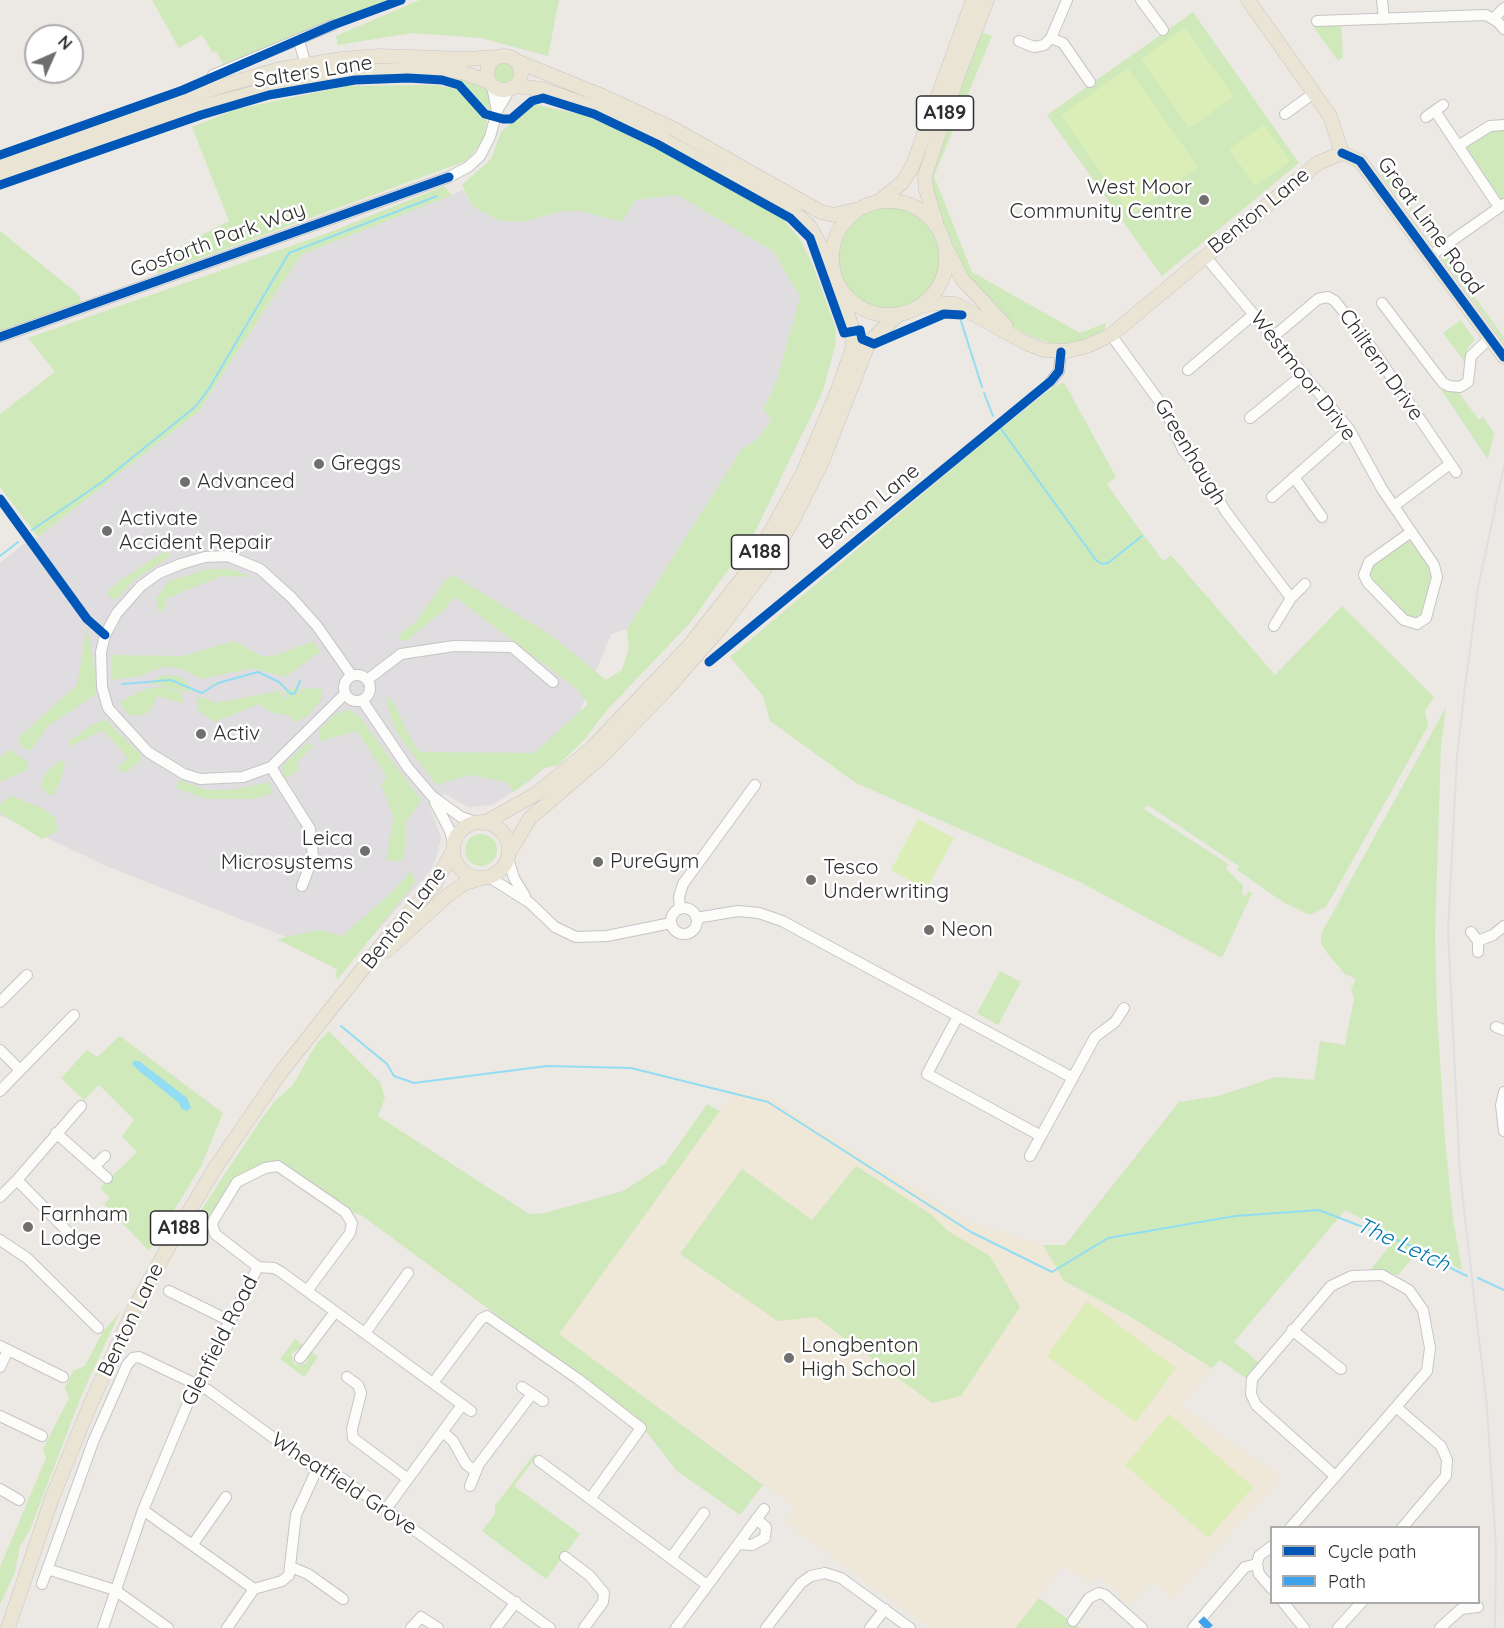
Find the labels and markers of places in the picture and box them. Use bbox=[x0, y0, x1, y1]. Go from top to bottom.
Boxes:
place label: West Moor Community Centre bbox=[1010, 175, 1192, 225]
marker: West Moor Community Centre bbox=[1197, 193, 1211, 207]
place label: Greggs bbox=[331, 451, 401, 477]
marker: Greggs bbox=[312, 457, 326, 471]
place label: Advanced bbox=[197, 469, 295, 495]
marker: Advanced bbox=[178, 475, 192, 489]
place label: Activate Accident Repair bbox=[119, 506, 272, 556]
marker: Activate Accident Repair bbox=[100, 524, 114, 538]
place label: Activ bbox=[213, 721, 260, 747]
marker: Activ bbox=[194, 727, 208, 741]
place label: Leica Microsystems bbox=[221, 826, 353, 876]
marker: Leica Microsystems bbox=[358, 844, 372, 858]
place label: PureGym bbox=[610, 849, 700, 875]
marker: PureGym bbox=[591, 855, 605, 869]
place label: Tesco Underwriting bbox=[823, 855, 949, 905]
marker: Tesco Underwriting bbox=[804, 873, 818, 887]
place label: Neon bbox=[941, 917, 993, 943]
marker: Neon bbox=[922, 923, 936, 937]
place label: Farnham Lodge bbox=[40, 1202, 128, 1252]
marker: Farnham Lodge bbox=[21, 1220, 35, 1234]
place label: Longbenton High School bbox=[801, 1333, 919, 1383]
marker: Longbenton High School bbox=[782, 1351, 796, 1365]

